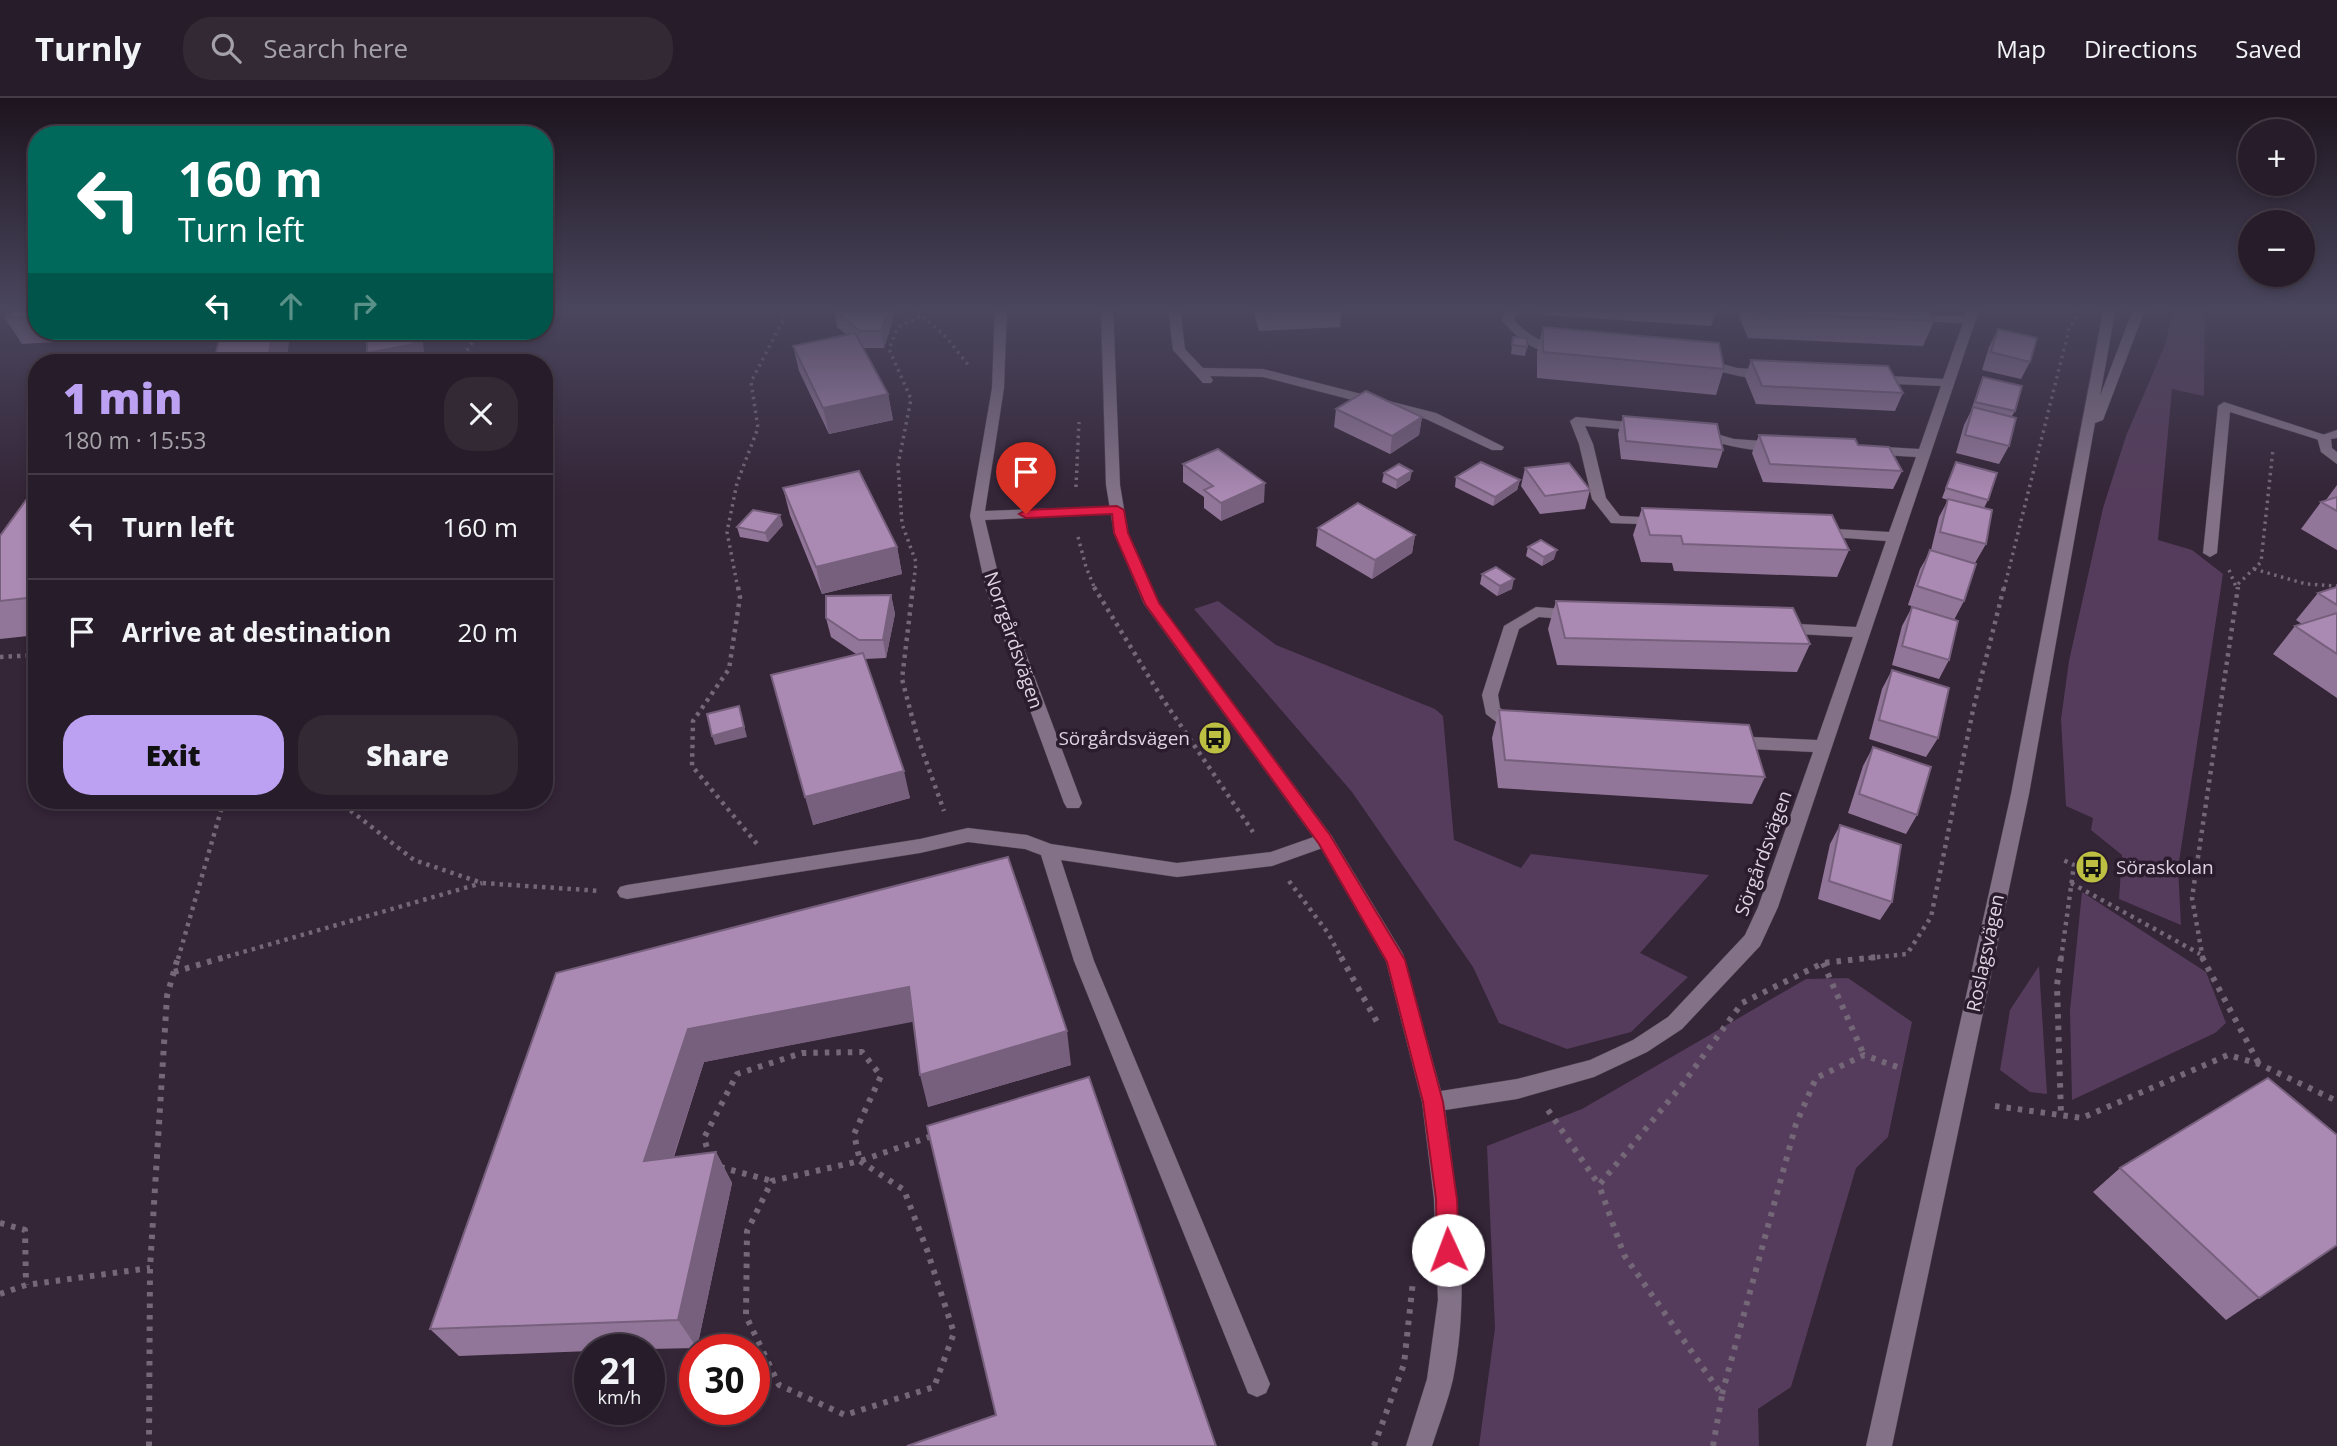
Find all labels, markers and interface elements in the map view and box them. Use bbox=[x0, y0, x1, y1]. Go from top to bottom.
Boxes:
search box bbox=[183, 17, 673, 80]
text: Turnly bbox=[35, 26, 141, 71]
icon: search bbox=[207, 29, 245, 67]
text: Search here bbox=[263, 30, 408, 66]
text: Map bbox=[1996, 32, 2046, 65]
text: Directions bbox=[2084, 32, 2197, 65]
text: Saved bbox=[2235, 32, 2302, 65]
map controls bbox=[2238, 119, 2315, 287]
button: + bbox=[2238, 119, 2315, 196]
text: 160 m bbox=[178, 145, 323, 211]
icon: left bbox=[63, 154, 154, 245]
text: Turn left bbox=[178, 208, 304, 251]
button: − bbox=[2238, 210, 2315, 287]
icon: left bbox=[199, 287, 237, 325]
icon: ahead bbox=[272, 287, 310, 325]
icon: right bbox=[345, 287, 383, 325]
text: 1 min bbox=[63, 369, 182, 426]
button: close bbox=[444, 377, 518, 451]
text: 180 m · 15:53 bbox=[63, 424, 206, 456]
pin bbox=[996, 442, 1056, 514]
icon: arrive bbox=[1007, 453, 1045, 491]
icon: left bbox=[63, 508, 101, 546]
text: Turn left bbox=[122, 509, 234, 545]
text: 160 m bbox=[443, 509, 518, 545]
street label: Norrgårdsvägen bbox=[978, 568, 1050, 712]
icon: arrive bbox=[63, 613, 101, 651]
text: Arrive at destination bbox=[122, 614, 391, 650]
text: 20 m bbox=[457, 614, 518, 650]
button: Exit bbox=[63, 715, 284, 795]
button: Share bbox=[298, 715, 518, 795]
bus stop icon: Sörgårdsvägen bbox=[1196, 719, 1234, 757]
place label: Sörgårdsvägen bbox=[1058, 725, 1190, 751]
street label: Sörgårdsvägen bbox=[1728, 787, 1798, 919]
bus stop icon: Söraskolan bbox=[2073, 848, 2111, 886]
place label: Söraskolan bbox=[2116, 854, 2214, 880]
street label: Roslagsvägen bbox=[1960, 892, 2010, 1014]
position arrow bbox=[1411, 1213, 1485, 1287]
speed limit sign: 30 bbox=[679, 1334, 770, 1425]
text: 21 bbox=[599, 1347, 640, 1394]
text: km/h bbox=[598, 1385, 641, 1409]

